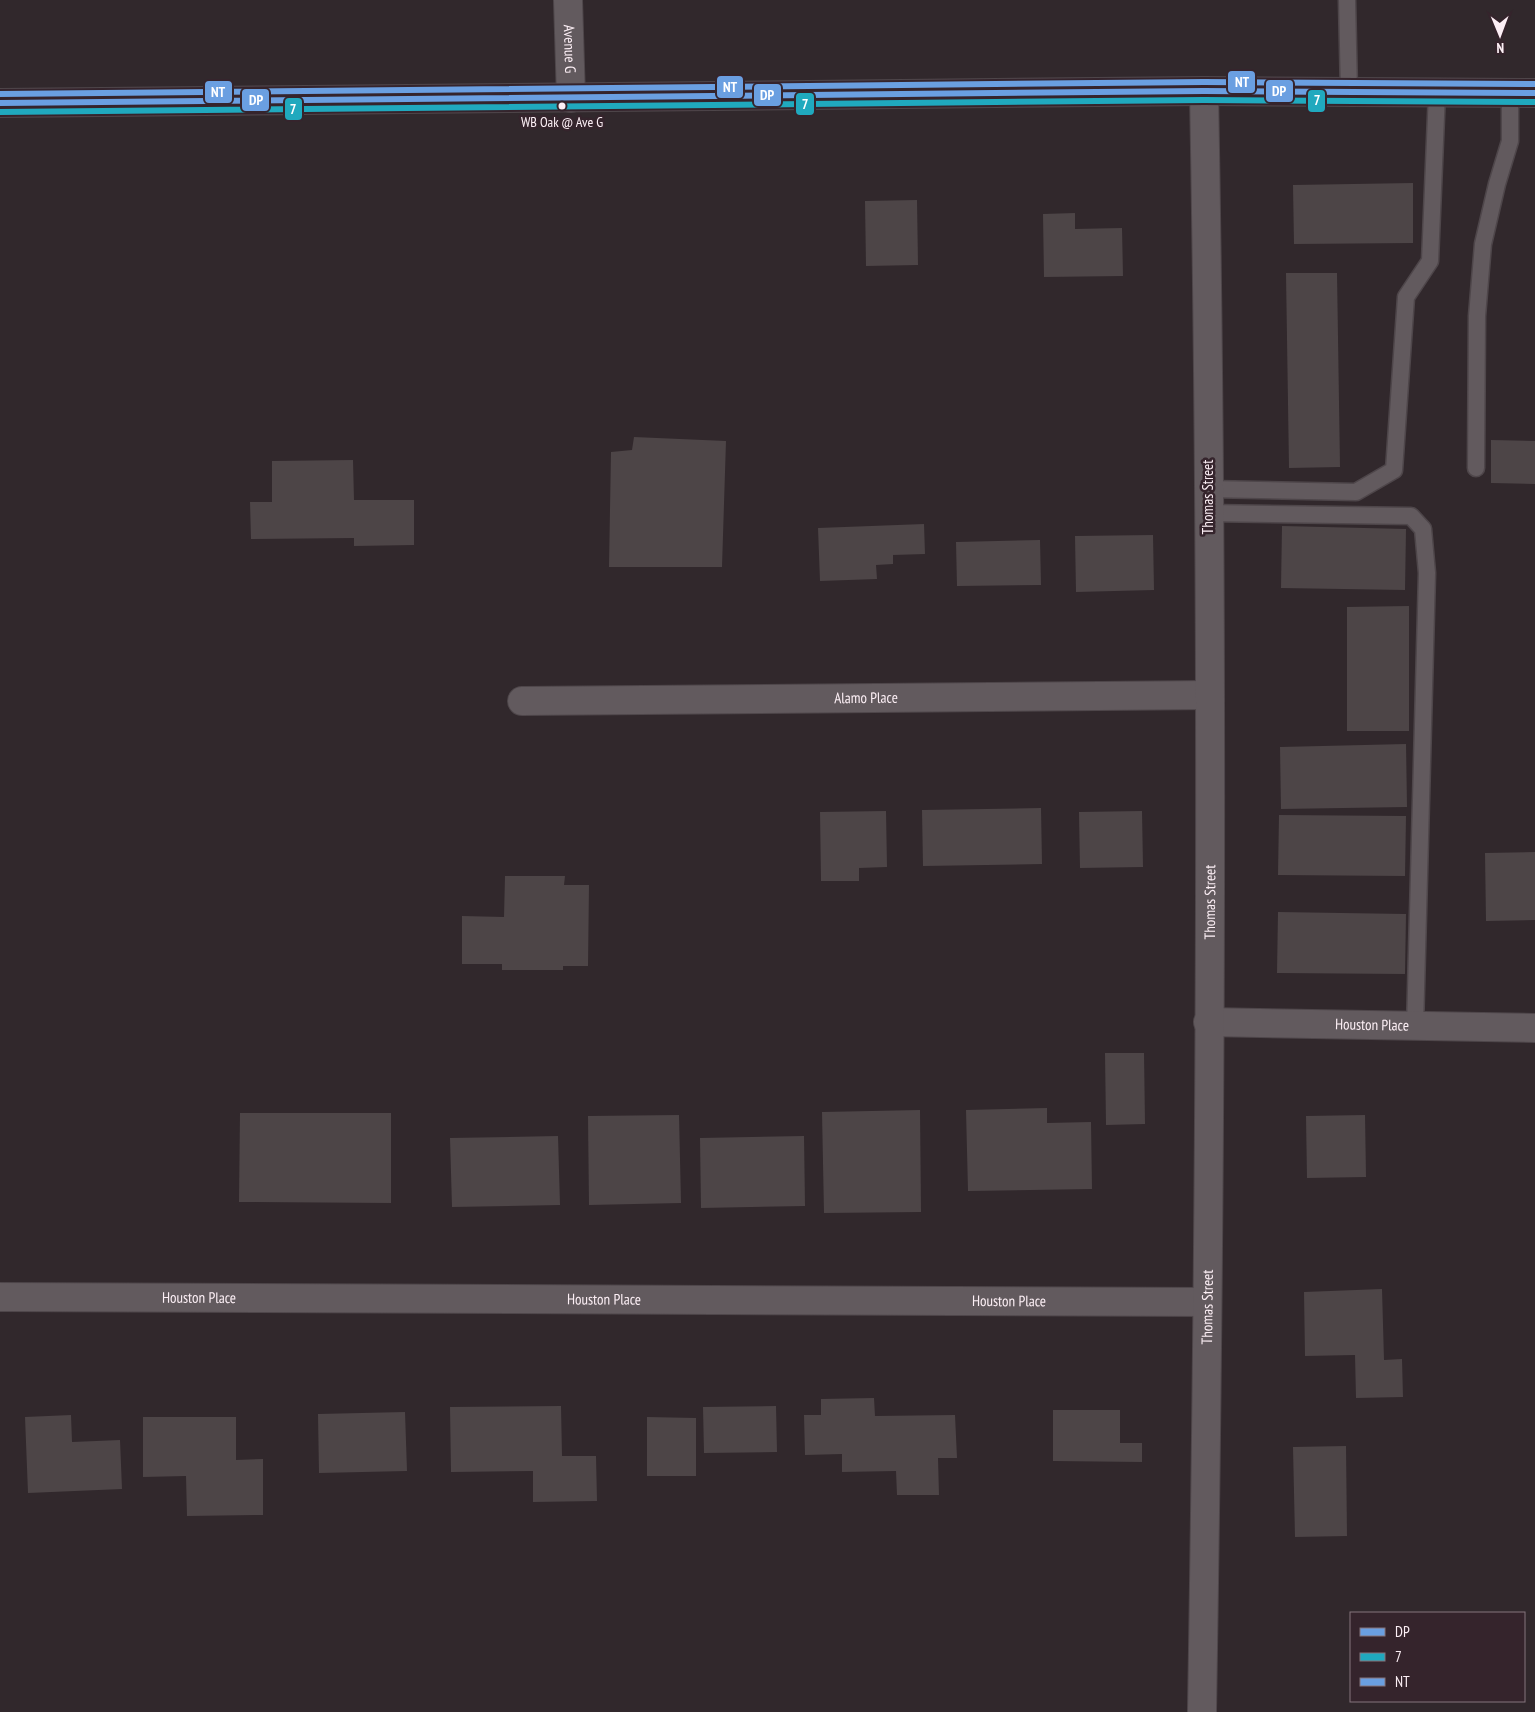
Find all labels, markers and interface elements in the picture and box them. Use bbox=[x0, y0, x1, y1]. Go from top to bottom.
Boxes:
north arrow bbox=[1475, 10, 1525, 60]
street label: Avenue G bbox=[560, 24, 580, 74]
text: N bbox=[1496, 39, 1504, 57]
line badge: NT bbox=[1227, 70, 1256, 94]
text: NT bbox=[1235, 73, 1249, 91]
line badge: NT bbox=[716, 75, 744, 99]
text: NT bbox=[723, 78, 737, 96]
line badge: DP bbox=[1265, 79, 1294, 103]
line badge: NT bbox=[204, 80, 233, 104]
text: DP bbox=[1272, 82, 1286, 100]
text: NT bbox=[211, 83, 225, 101]
line badge: DP bbox=[753, 83, 782, 107]
text: DP bbox=[760, 86, 774, 104]
line badge: DP bbox=[241, 88, 270, 112]
line badge: 7 bbox=[1307, 89, 1326, 113]
text: DP bbox=[249, 91, 263, 109]
text: 7 bbox=[1314, 91, 1321, 109]
line badge: 7 bbox=[795, 92, 815, 116]
text: 7 bbox=[802, 95, 809, 113]
line badge: 7 bbox=[284, 97, 303, 121]
text: 7 bbox=[290, 100, 297, 118]
marker: WB Oak @ Ave G bbox=[557, 101, 567, 111]
place label: WB Oak @ Ave G bbox=[521, 113, 603, 131]
street label: Thomas Street bbox=[1198, 460, 1217, 534]
street label: Alamo Place bbox=[834, 688, 898, 707]
street label: Thomas Street bbox=[1200, 865, 1219, 940]
street label: Houston Place bbox=[1335, 1014, 1409, 1035]
street label: Thomas Street bbox=[1197, 1269, 1217, 1345]
street label: Houston Place bbox=[162, 1288, 236, 1307]
street label: Houston Place bbox=[567, 1289, 641, 1309]
street label: Houston Place bbox=[972, 1291, 1046, 1310]
legend bbox=[1350, 1612, 1525, 1702]
text: DP bbox=[1395, 1622, 1410, 1641]
text: 7 bbox=[1395, 1647, 1402, 1666]
text: NT bbox=[1395, 1672, 1410, 1691]

